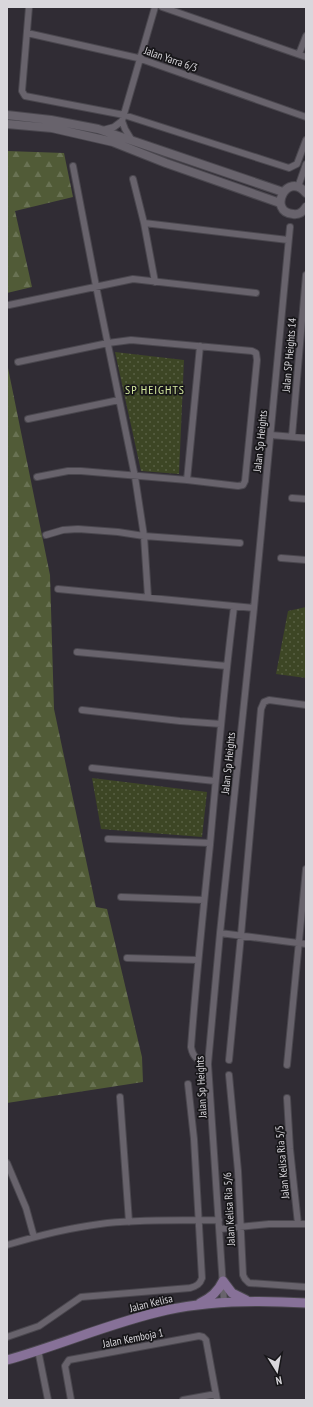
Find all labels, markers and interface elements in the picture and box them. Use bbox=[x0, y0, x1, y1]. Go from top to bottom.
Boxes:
street label: Jalan Yarra 6/3 bbox=[141, 43, 200, 75]
street label: Jalan SP Heights 14 bbox=[279, 317, 299, 394]
district label: SP HEIGHTS bbox=[125, 382, 185, 397]
street label: Jalan Sp Heights bbox=[250, 409, 270, 474]
street label: Jalan Sp Heights bbox=[218, 731, 238, 796]
street label: Jalan Sp Heights bbox=[192, 1055, 210, 1119]
street label: Jalan Kelisa Ria 5/5 bbox=[272, 1125, 292, 1200]
street label: Jalan Kelisa Ria 5/6 bbox=[220, 1172, 238, 1247]
street label: Jalan Kelisa bbox=[127, 1291, 174, 1315]
street label: Jalan Kemboja 1 bbox=[101, 1325, 165, 1351]
north arrow bbox=[257, 1351, 297, 1391]
text: N bbox=[275, 1373, 283, 1388]

